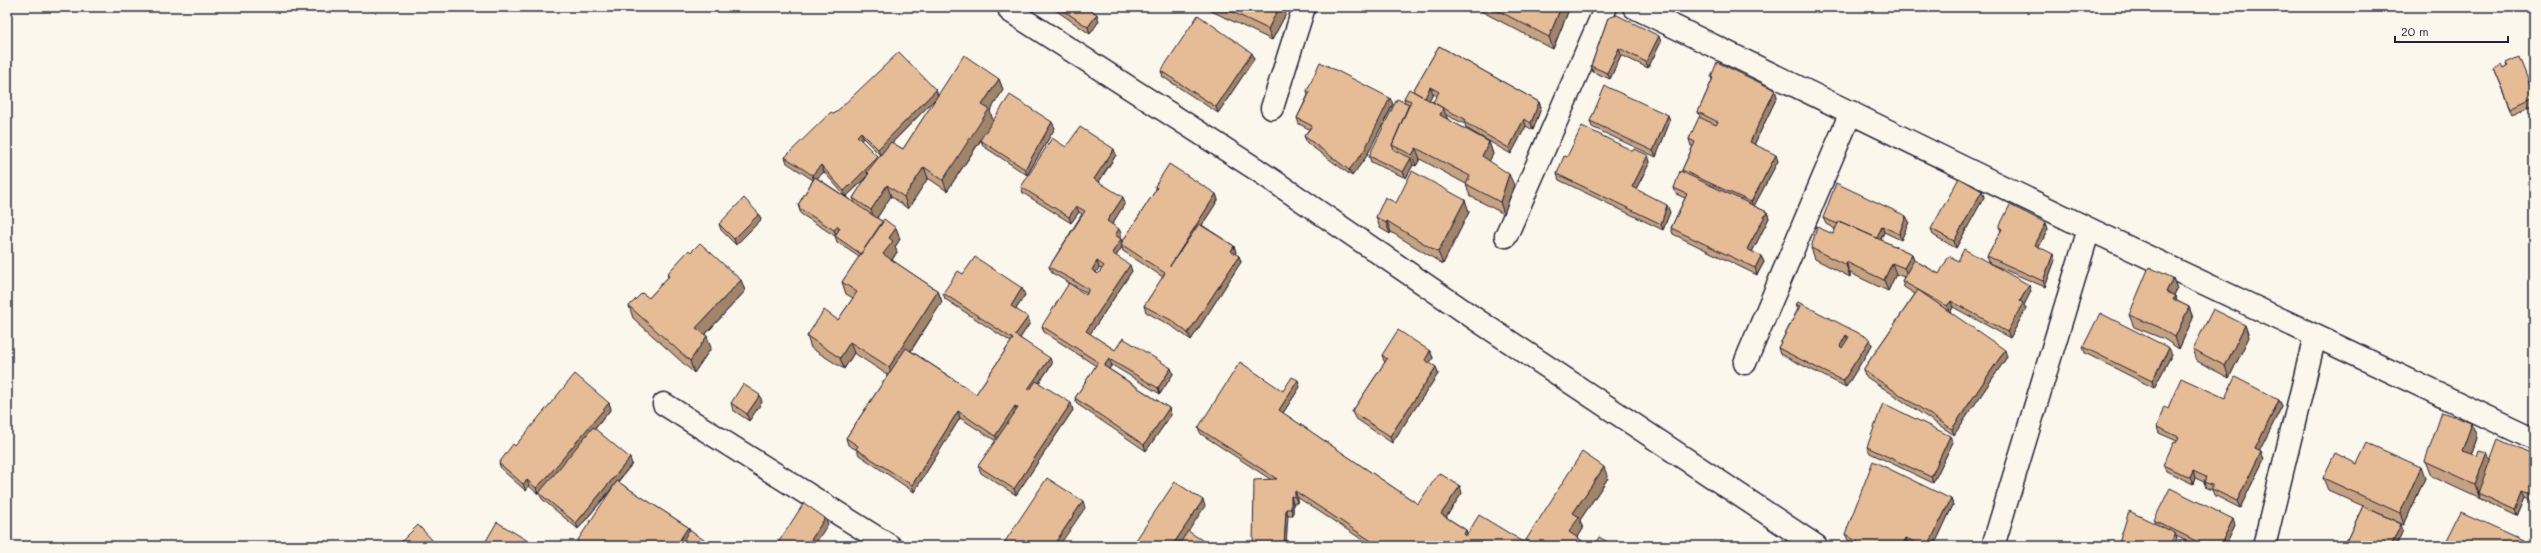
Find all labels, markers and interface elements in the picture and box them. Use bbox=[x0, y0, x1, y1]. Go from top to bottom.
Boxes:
scale bar bbox=[2395, 18, 2508, 44]
text: 20 m bbox=[2401, 23, 2429, 39]

